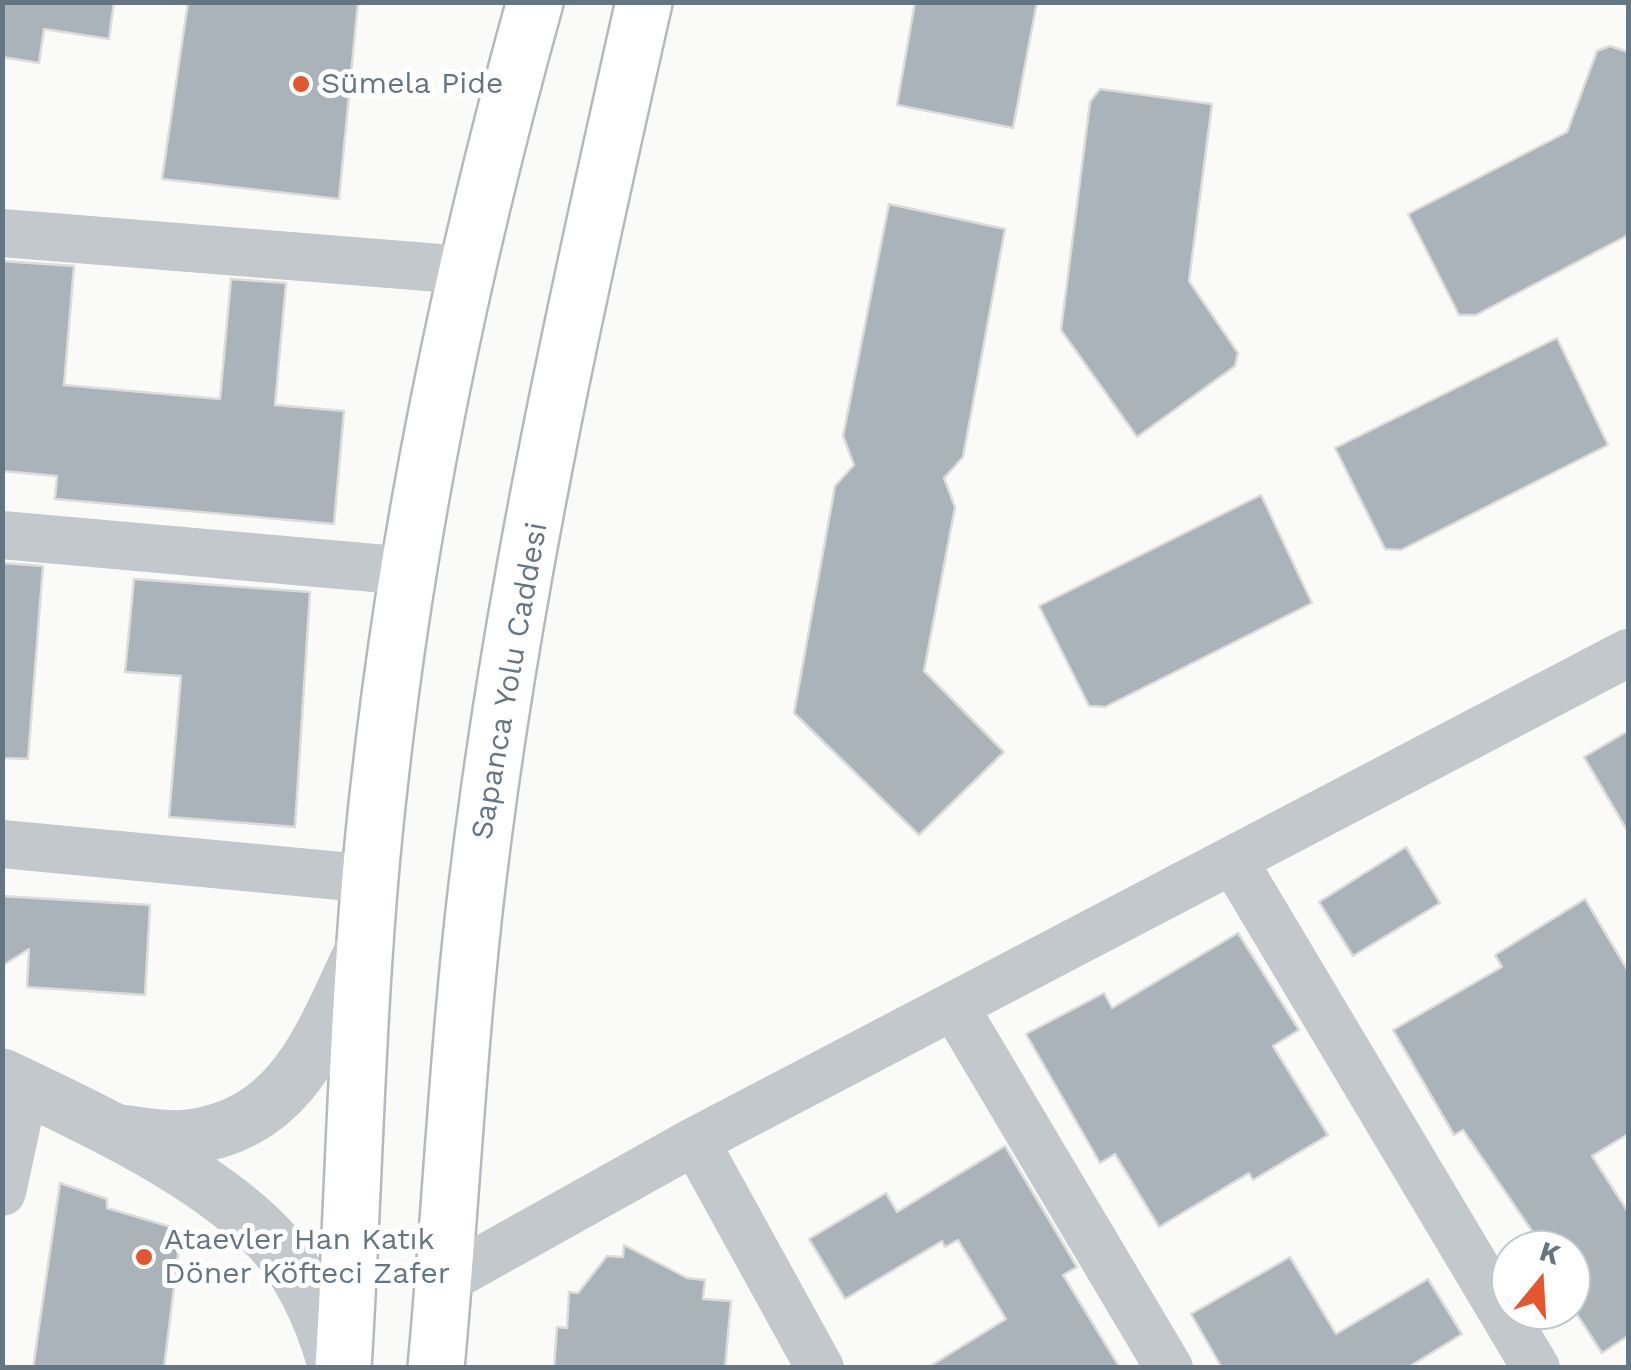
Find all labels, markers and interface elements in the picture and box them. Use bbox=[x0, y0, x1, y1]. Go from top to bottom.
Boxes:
place label: Sümela Pide bbox=[321, 66, 503, 102]
marker: Sümela Pide bbox=[290, 73, 312, 95]
street label: Sapanca Yolu Caddesi bbox=[464, 520, 556, 842]
place label: Ataevler Han Katık Döner Köfteci Zafer bbox=[164, 1222, 450, 1292]
north arrow bbox=[1491, 1230, 1591, 1330]
text: K bbox=[1535, 1234, 1564, 1272]
marker: Ataevler Han Katık Döner Köfteci Zafer bbox=[133, 1246, 155, 1268]

